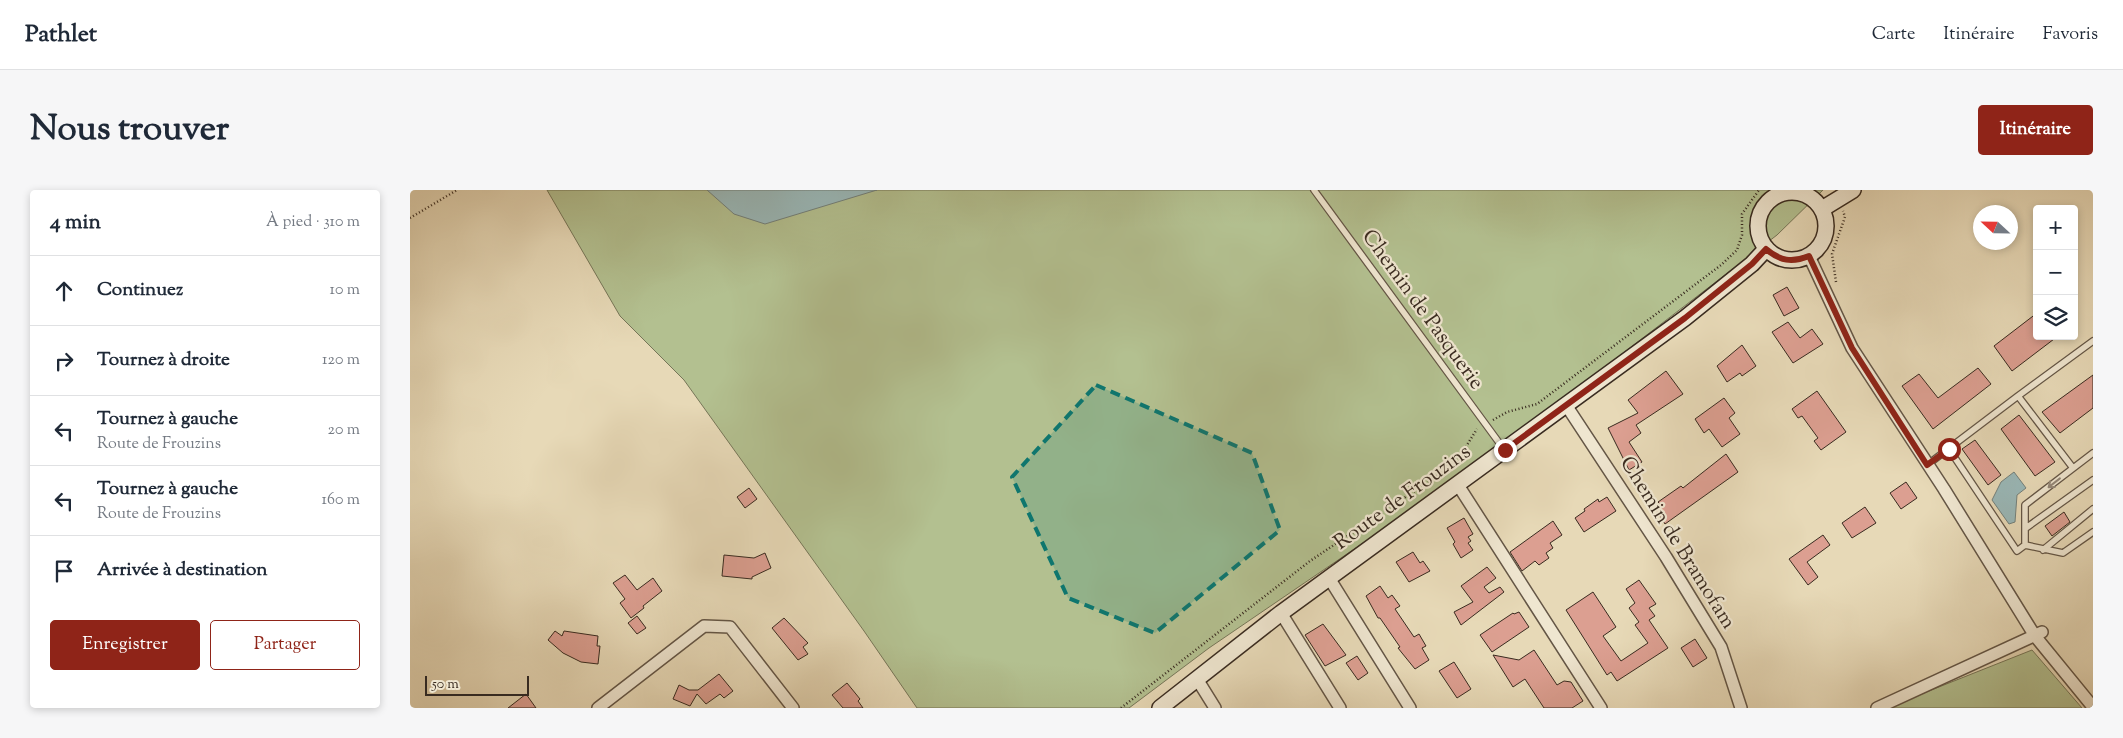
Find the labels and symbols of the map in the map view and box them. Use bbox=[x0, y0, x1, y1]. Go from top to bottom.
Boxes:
north arrow bbox=[1973, 205, 2018, 250]
street label: Chemin de Pasquerie bbox=[1354, 224, 1490, 396]
street label: Route de Frouzins bbox=[1328, 438, 1478, 558]
route start bbox=[1938, 438, 1961, 461]
route end bbox=[1494, 439, 1517, 462]
street label: Chemin de Bramofam bbox=[1612, 451, 1742, 635]
one-way arrow bbox=[2048, 477, 2061, 488]
scale bar bbox=[425, 673, 529, 696]

